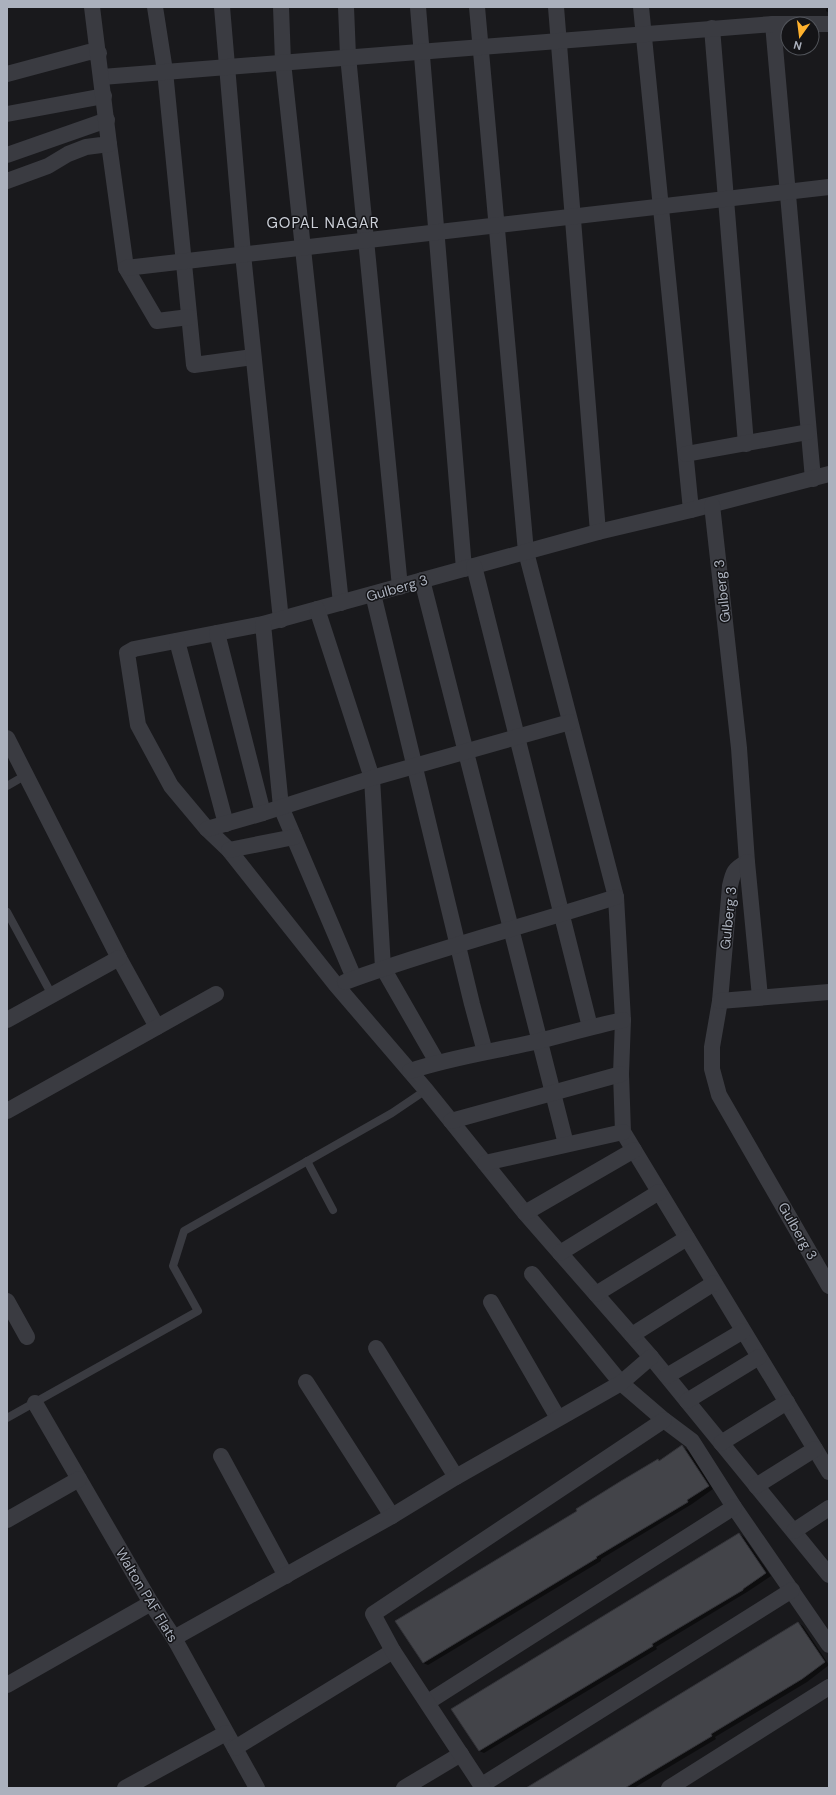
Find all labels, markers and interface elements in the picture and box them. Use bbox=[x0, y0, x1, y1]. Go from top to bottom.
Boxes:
north arrow bbox=[780, 16, 820, 56]
text: N bbox=[792, 38, 803, 53]
district label: GOPAL NAGAR bbox=[266, 213, 380, 233]
street label: Gulberg 3 bbox=[710, 559, 734, 623]
street label: Gulberg 3 bbox=[364, 571, 430, 605]
street label: Gulberg 3 bbox=[716, 886, 740, 950]
street label: Gulberg 3 bbox=[774, 1199, 822, 1263]
street label: Walton PAF Flats bbox=[112, 1545, 182, 1645]

